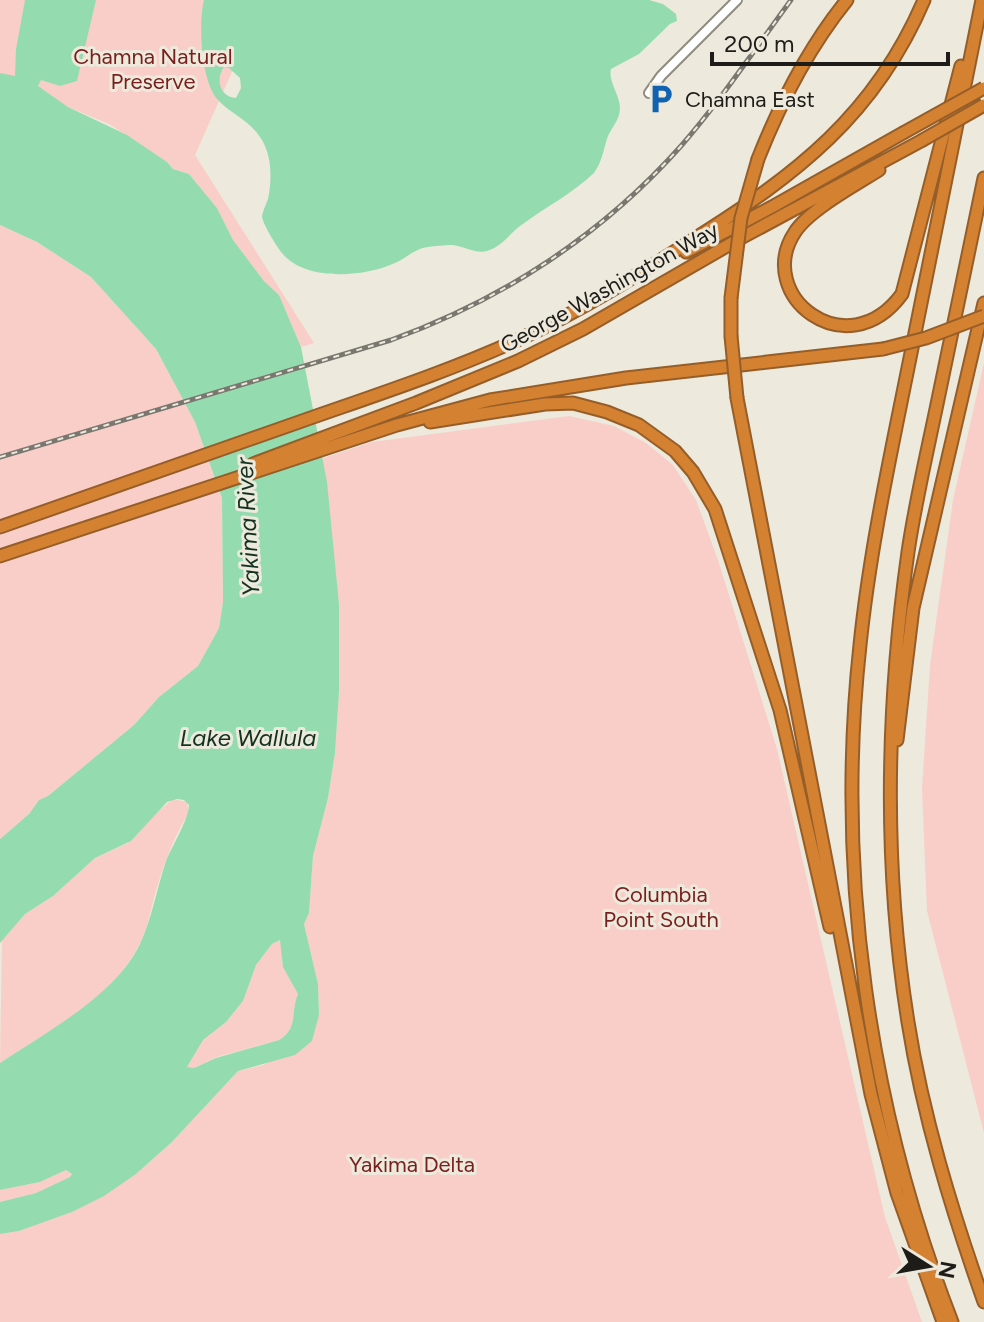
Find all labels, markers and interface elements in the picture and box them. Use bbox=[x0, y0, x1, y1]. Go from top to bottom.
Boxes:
scale bar bbox=[712, 16, 948, 66]
text: 200 m bbox=[724, 29, 795, 58]
park label: Chamna Natural Preserve bbox=[73, 43, 233, 95]
parking icon: Chamna East bbox=[644, 82, 678, 116]
place label: Chamna East bbox=[685, 86, 815, 113]
street label: George Washington Way bbox=[495, 216, 723, 359]
water label: Yakima River bbox=[229, 456, 266, 597]
water label: Lake Wallula bbox=[180, 723, 316, 752]
park label: Columbia Point South bbox=[603, 881, 719, 933]
park label: Yakima Delta bbox=[349, 1151, 475, 1178]
north arrow bbox=[888, 1226, 968, 1306]
text: N bbox=[932, 1259, 962, 1281]

